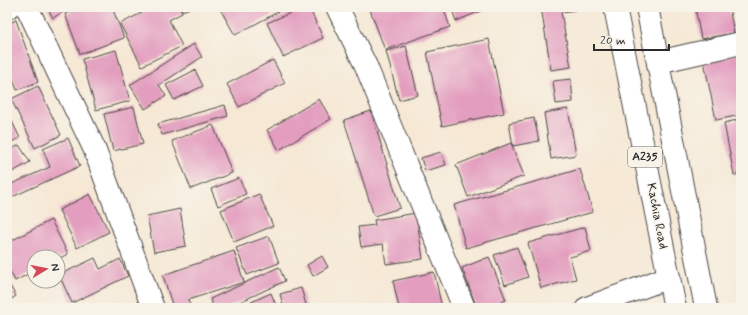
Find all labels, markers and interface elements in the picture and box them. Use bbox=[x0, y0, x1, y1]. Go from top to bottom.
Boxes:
scale bar bbox=[594, 26, 669, 52]
text: 20 m bbox=[600, 33, 626, 49]
road number: A235 bbox=[628, 147, 662, 167]
street label: Kachia Road bbox=[642, 181, 672, 251]
north arrow bbox=[26, 249, 66, 289]
text: N bbox=[47, 263, 62, 272]

